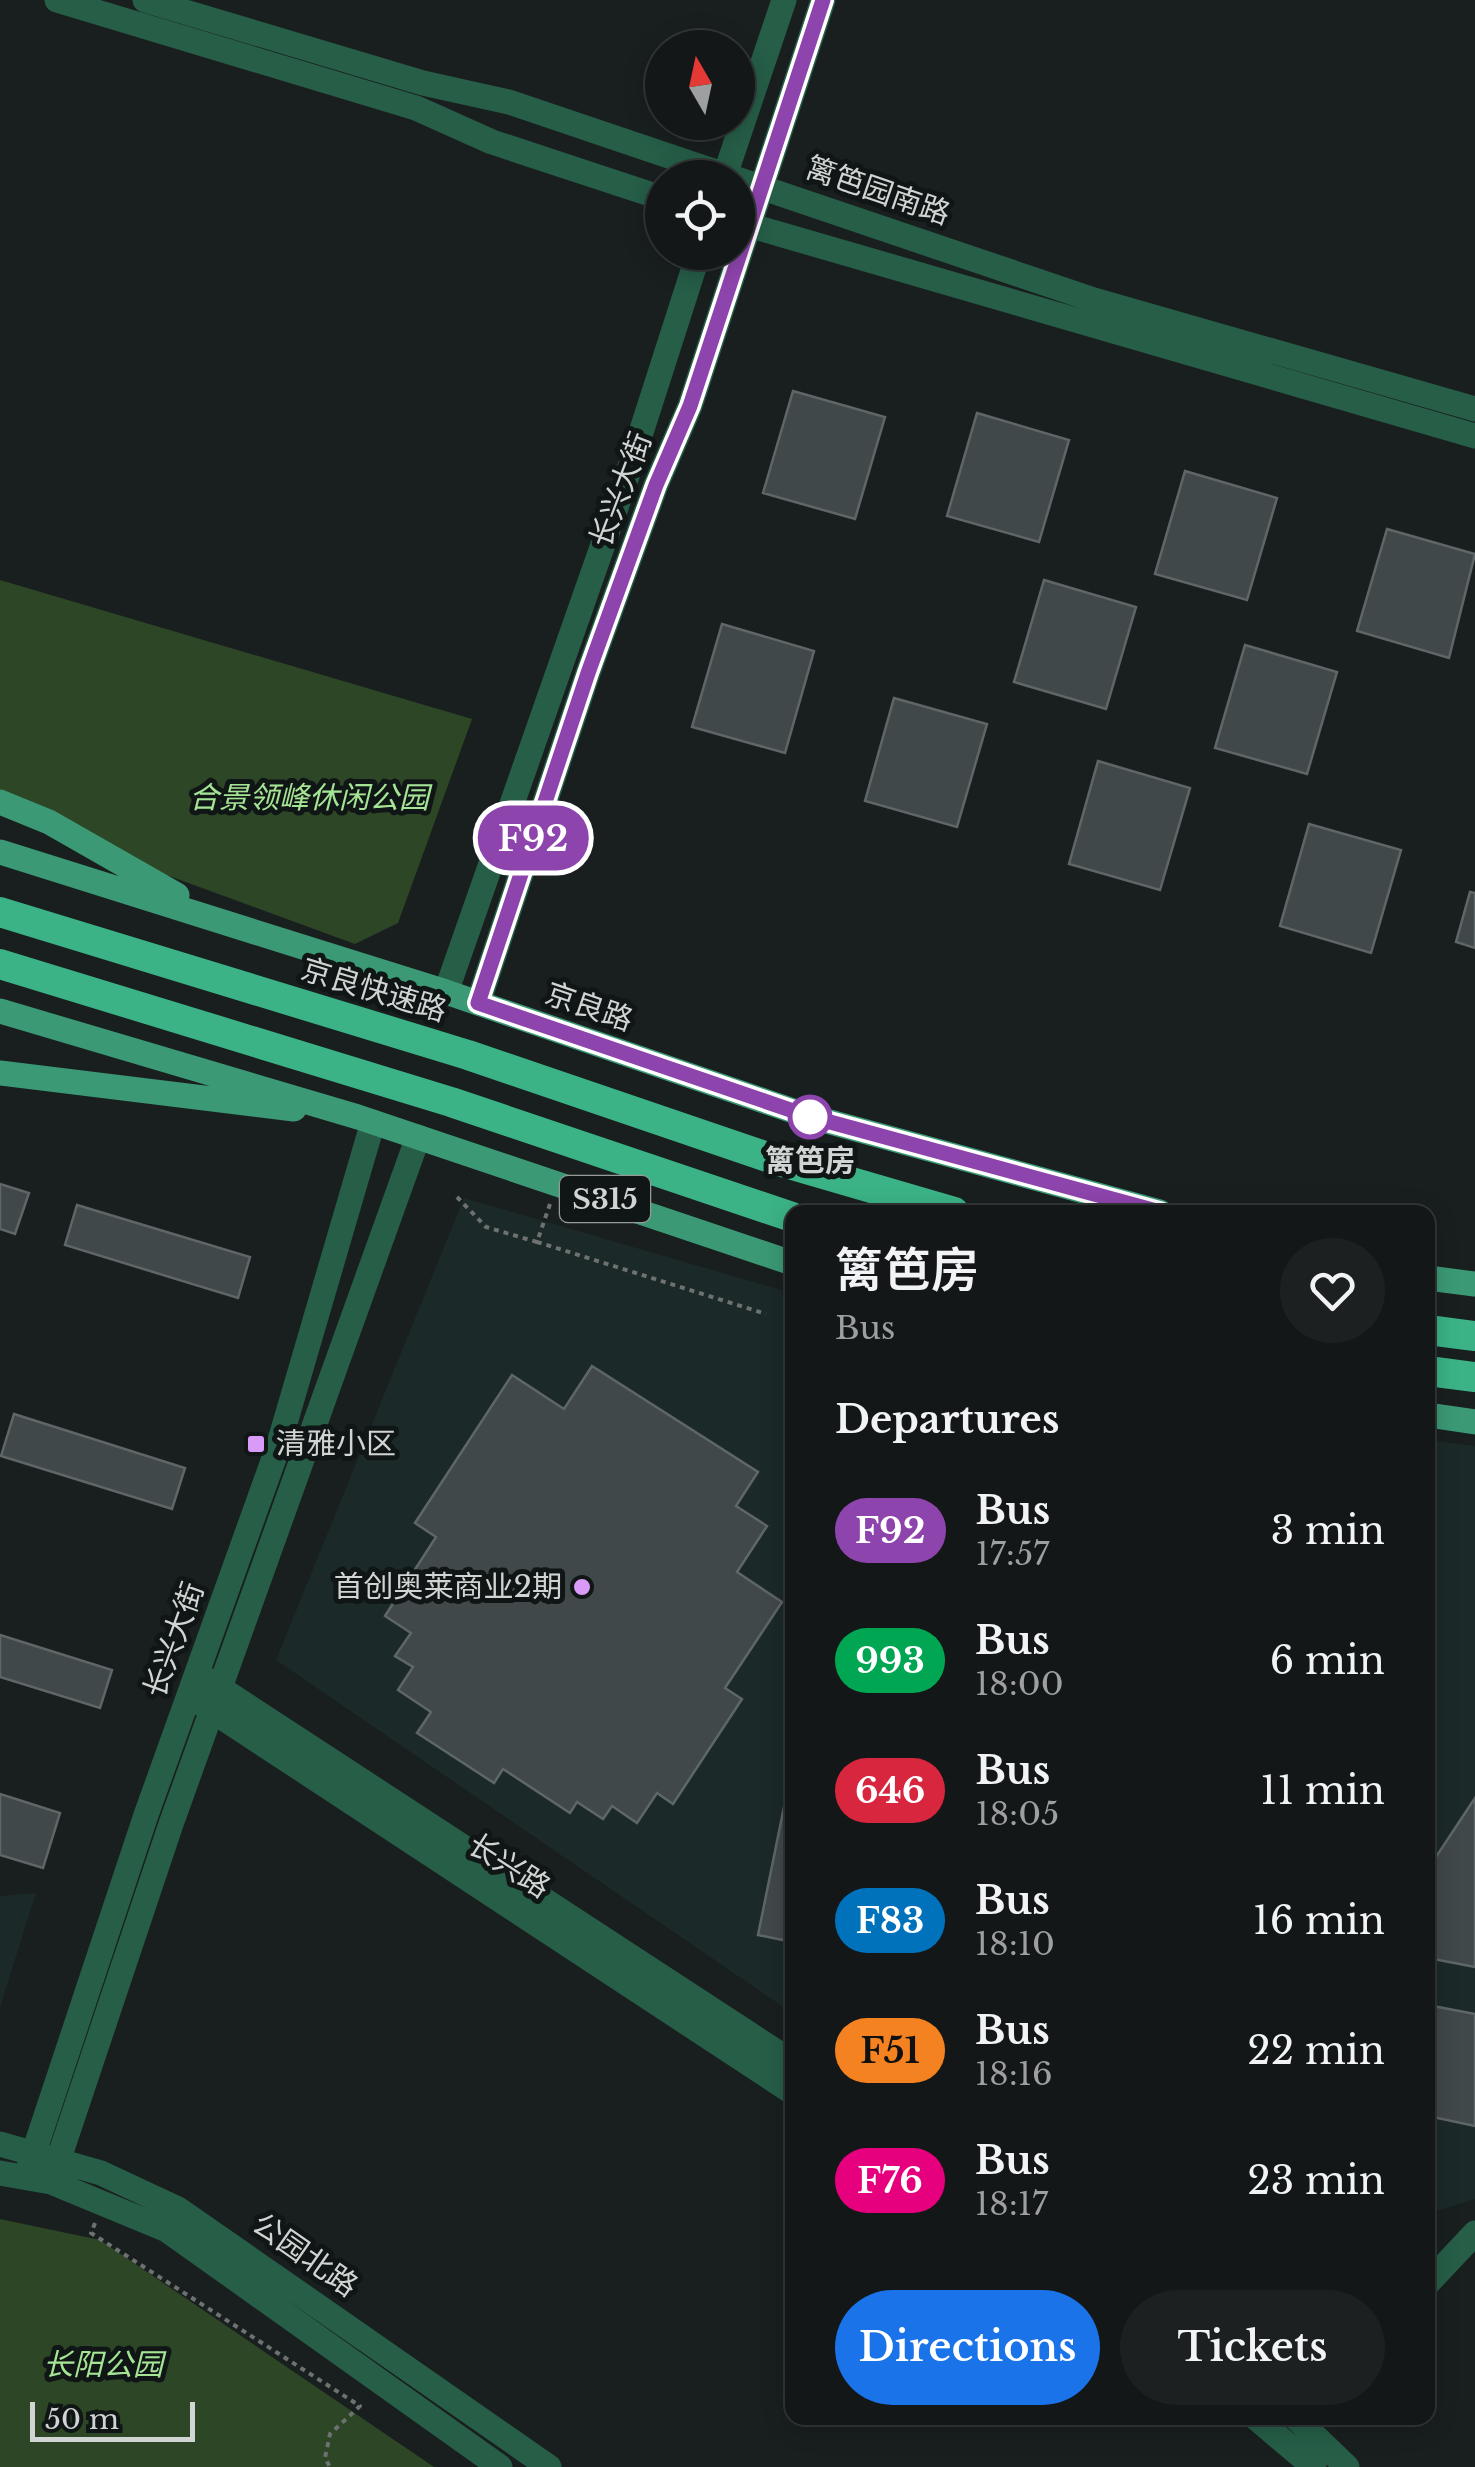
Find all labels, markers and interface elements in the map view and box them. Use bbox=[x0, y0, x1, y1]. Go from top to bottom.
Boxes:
north arrow bbox=[645, 30, 755, 140]
map controls bbox=[645, 30, 755, 270]
street label: 篱笆园南路 bbox=[801, 149, 955, 232]
button: locate bbox=[645, 160, 755, 270]
street label: 长兴大街 bbox=[582, 427, 659, 552]
park label: 合景领峰休闲公园 bbox=[189, 779, 433, 816]
line badge: F92 bbox=[476, 806, 590, 870]
text: F92 bbox=[498, 817, 568, 860]
street label: 京良快速路 bbox=[297, 950, 451, 1029]
street label: 京良路 bbox=[541, 974, 638, 1039]
marker: 篱笆房 bbox=[789, 1096, 831, 1138]
place label: 篱笆房 bbox=[765, 1142, 855, 1179]
road number: S315 bbox=[560, 1176, 650, 1222]
button: heart bbox=[1280, 1238, 1385, 1343]
text: 篱笆房 bbox=[835, 1240, 979, 1300]
text: Bus bbox=[835, 1308, 895, 1348]
text: Departures bbox=[835, 1396, 1059, 1443]
place label: 清雅小区 bbox=[276, 1425, 396, 1462]
marker: 清雅小区 bbox=[245, 1433, 267, 1455]
text: Bus bbox=[976, 1487, 1050, 1534]
text: 3 min bbox=[1271, 1507, 1385, 1554]
text: F92 bbox=[855, 1509, 926, 1552]
text: 17:57 bbox=[976, 1534, 1049, 1574]
place label: 首创奥莱商业2期 bbox=[334, 1568, 562, 1605]
marker: 首创奥莱商业2期 bbox=[571, 1576, 593, 1598]
street label: 长兴大街 bbox=[136, 1577, 211, 1703]
text: Bus bbox=[975, 1617, 1050, 1664]
text: 6 min bbox=[1270, 1637, 1385, 1684]
text: 993 bbox=[855, 1639, 925, 1682]
text: 18:00 bbox=[975, 1664, 1063, 1704]
text: Bus bbox=[975, 1747, 1050, 1794]
text: 11 min bbox=[1260, 1767, 1385, 1814]
text: 646 bbox=[855, 1769, 925, 1812]
text: 18:05 bbox=[975, 1794, 1059, 1834]
street label: 长兴路 bbox=[461, 1826, 557, 1906]
text: Bus bbox=[975, 1877, 1050, 1924]
text: 16 min bbox=[1253, 1897, 1385, 1944]
text: F83 bbox=[856, 1899, 924, 1942]
text: 18:10 bbox=[975, 1924, 1055, 1964]
text: Bus bbox=[975, 2007, 1050, 2054]
text: 22 min bbox=[1247, 2027, 1385, 2074]
text: F51 bbox=[860, 2029, 920, 2072]
text: 18:16 bbox=[975, 2054, 1053, 2094]
text: Bus bbox=[975, 2137, 1050, 2184]
text: 23 min bbox=[1247, 2157, 1385, 2204]
text: F76 bbox=[857, 2159, 923, 2202]
text: 18:17 bbox=[975, 2184, 1048, 2224]
street label: 公园北路 bbox=[246, 2205, 365, 2304]
button: Directions bbox=[835, 2290, 1100, 2405]
button: Tickets bbox=[1120, 2290, 1385, 2405]
park label: 长阳公园 bbox=[43, 2346, 167, 2383]
scale bar bbox=[30, 2397, 195, 2442]
text: 50 m bbox=[45, 2402, 119, 2437]

